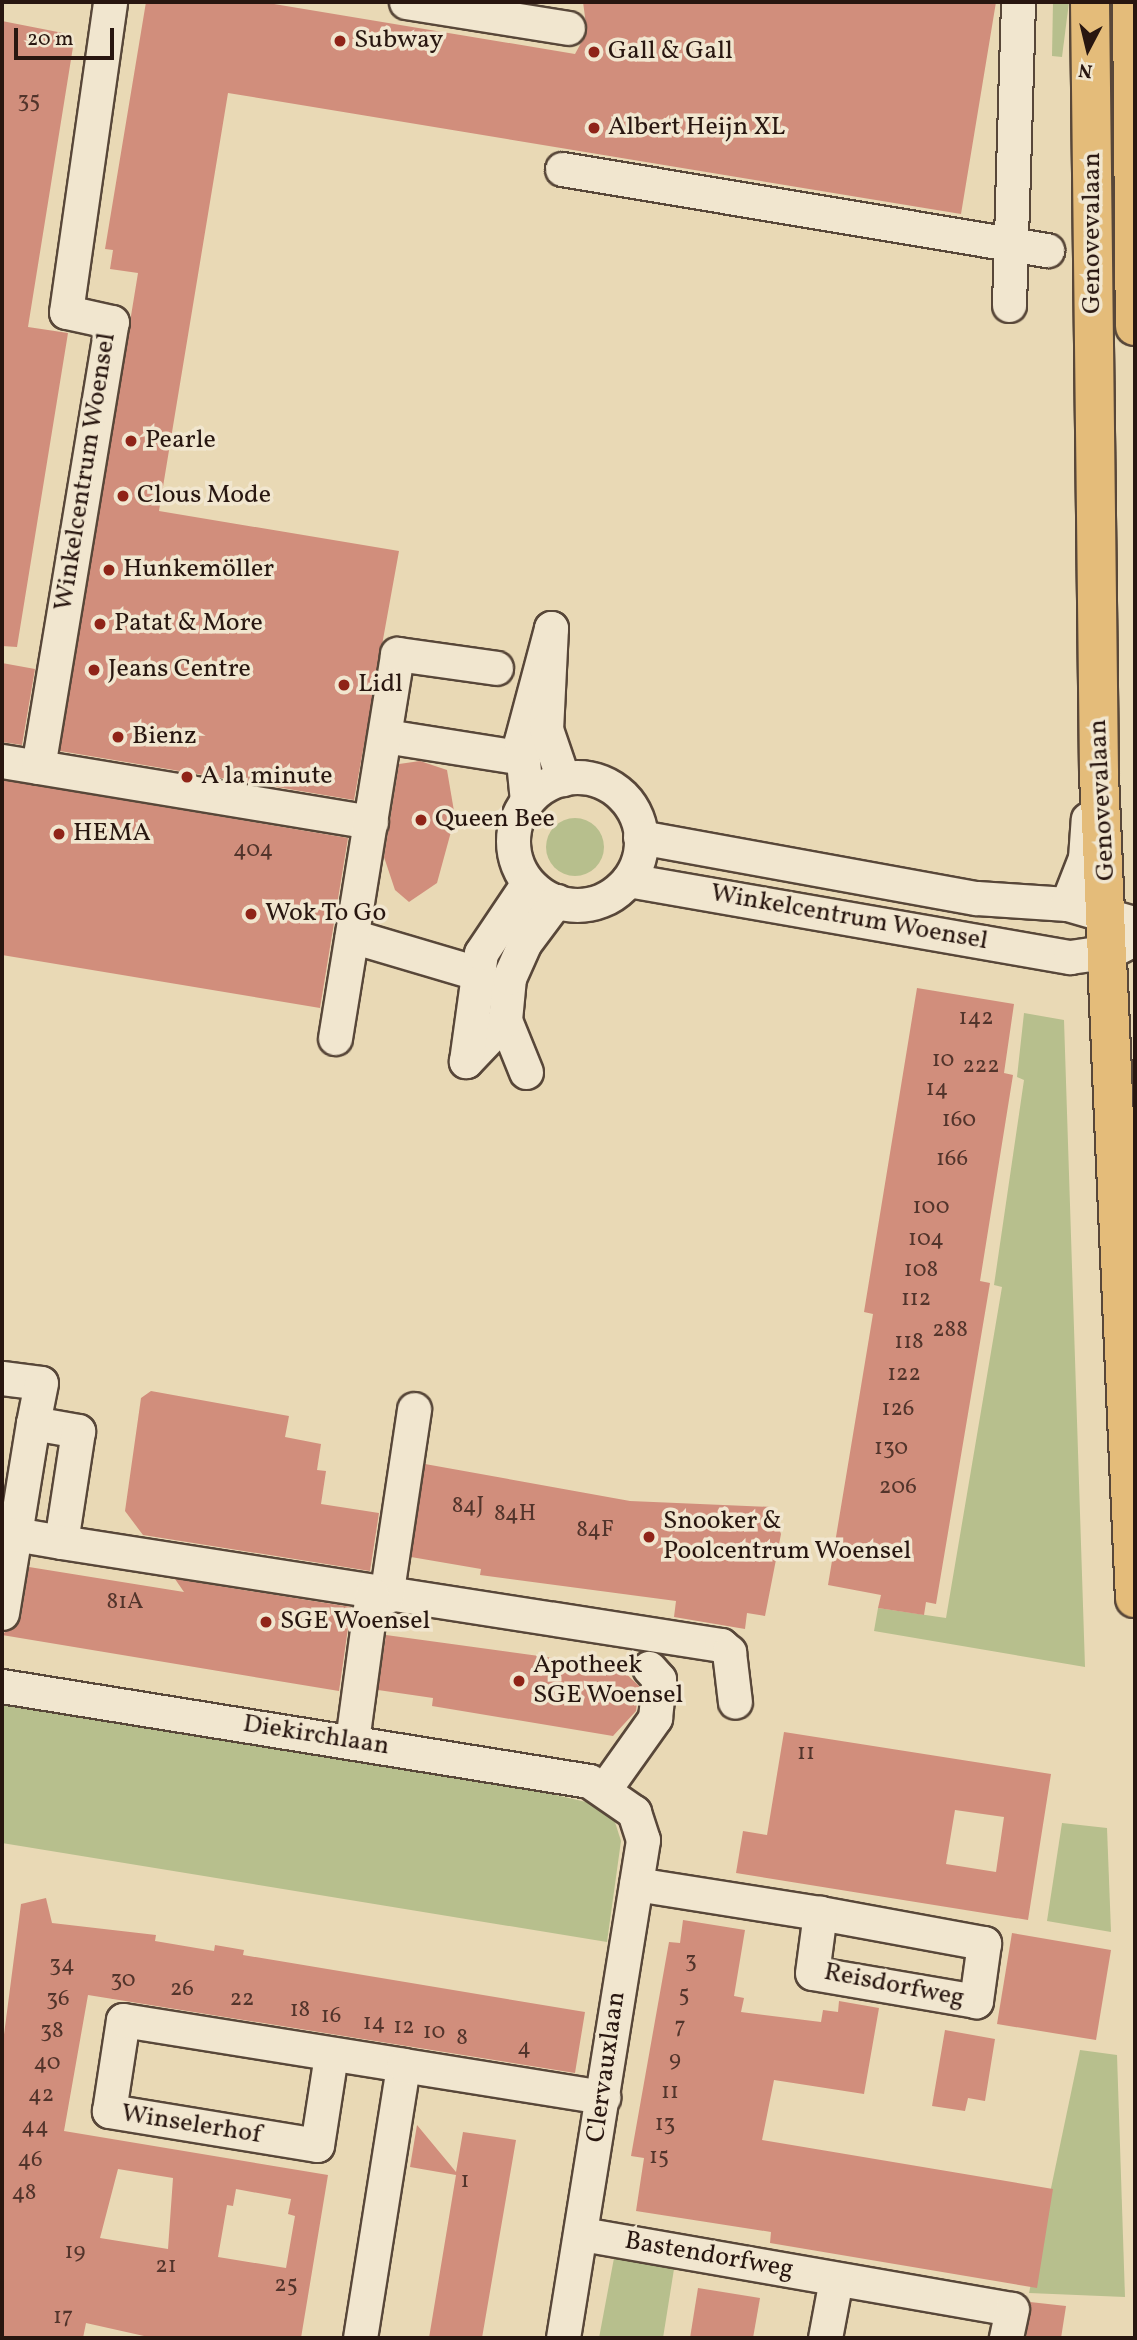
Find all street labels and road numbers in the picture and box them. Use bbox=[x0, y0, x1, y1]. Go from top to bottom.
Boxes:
street label: Genovevalaan bbox=[1077, 152, 1109, 314]
street label: Winkelcentrum Woensel bbox=[49, 330, 123, 614]
street label: Genovevalaan bbox=[1083, 718, 1123, 882]
street label: Winkelcentrum Woensel bbox=[708, 878, 990, 958]
street label: Diekirchlaan bbox=[241, 1709, 391, 1763]
street label: Reisdorfweg bbox=[821, 1957, 967, 2015]
street label: Clervauxlaan bbox=[581, 1990, 633, 2144]
street label: Winselerhof bbox=[119, 2099, 263, 2151]
street label: Bastendorfweg bbox=[622, 2226, 796, 2286]

